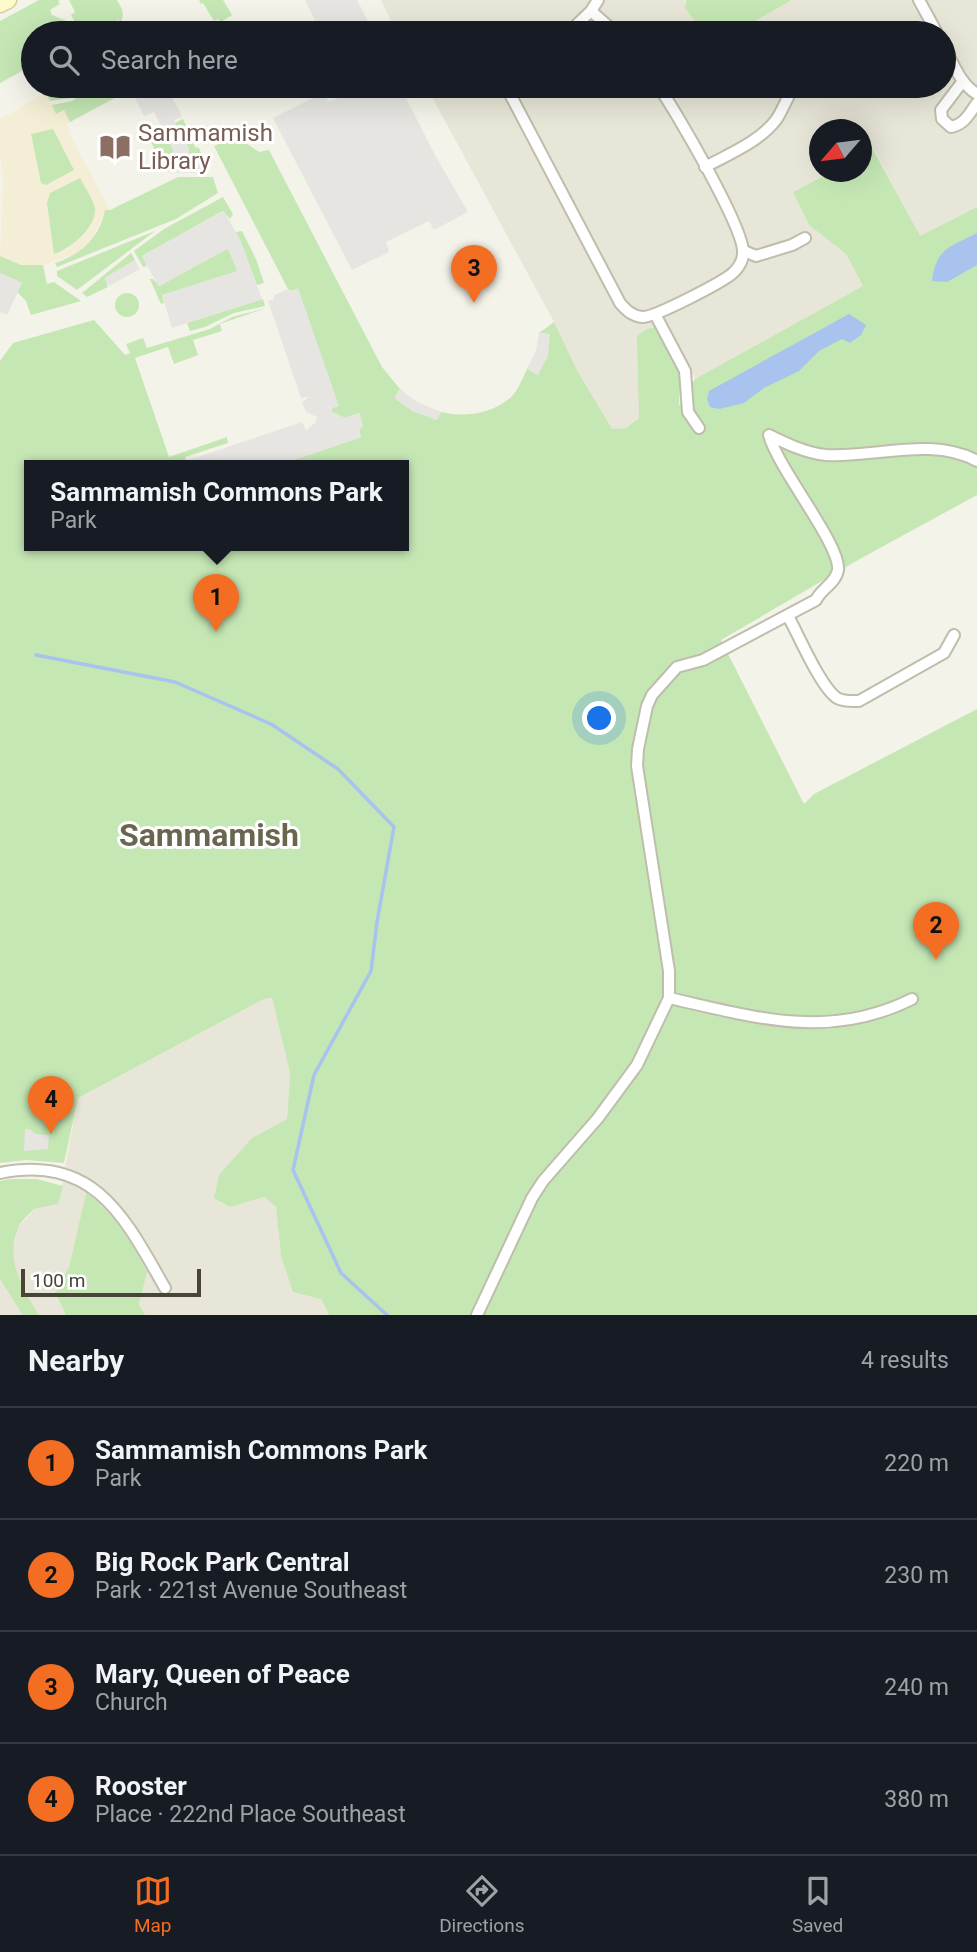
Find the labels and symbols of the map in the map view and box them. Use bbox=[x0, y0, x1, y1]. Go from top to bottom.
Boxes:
place label: Sammamish Library bbox=[138, 119, 273, 175]
north arrow bbox=[809, 119, 872, 182]
library icon: Sammamish Library bbox=[98, 130, 132, 164]
pin: 3 bbox=[451, 245, 497, 303]
pin: 1 bbox=[193, 574, 239, 632]
your location bbox=[582, 701, 616, 735]
district label: Sammamish bbox=[119, 816, 299, 854]
pin: 2 bbox=[913, 902, 959, 960]
pin: 4 bbox=[28, 1076, 74, 1134]
scale bar bbox=[21, 1266, 201, 1298]

